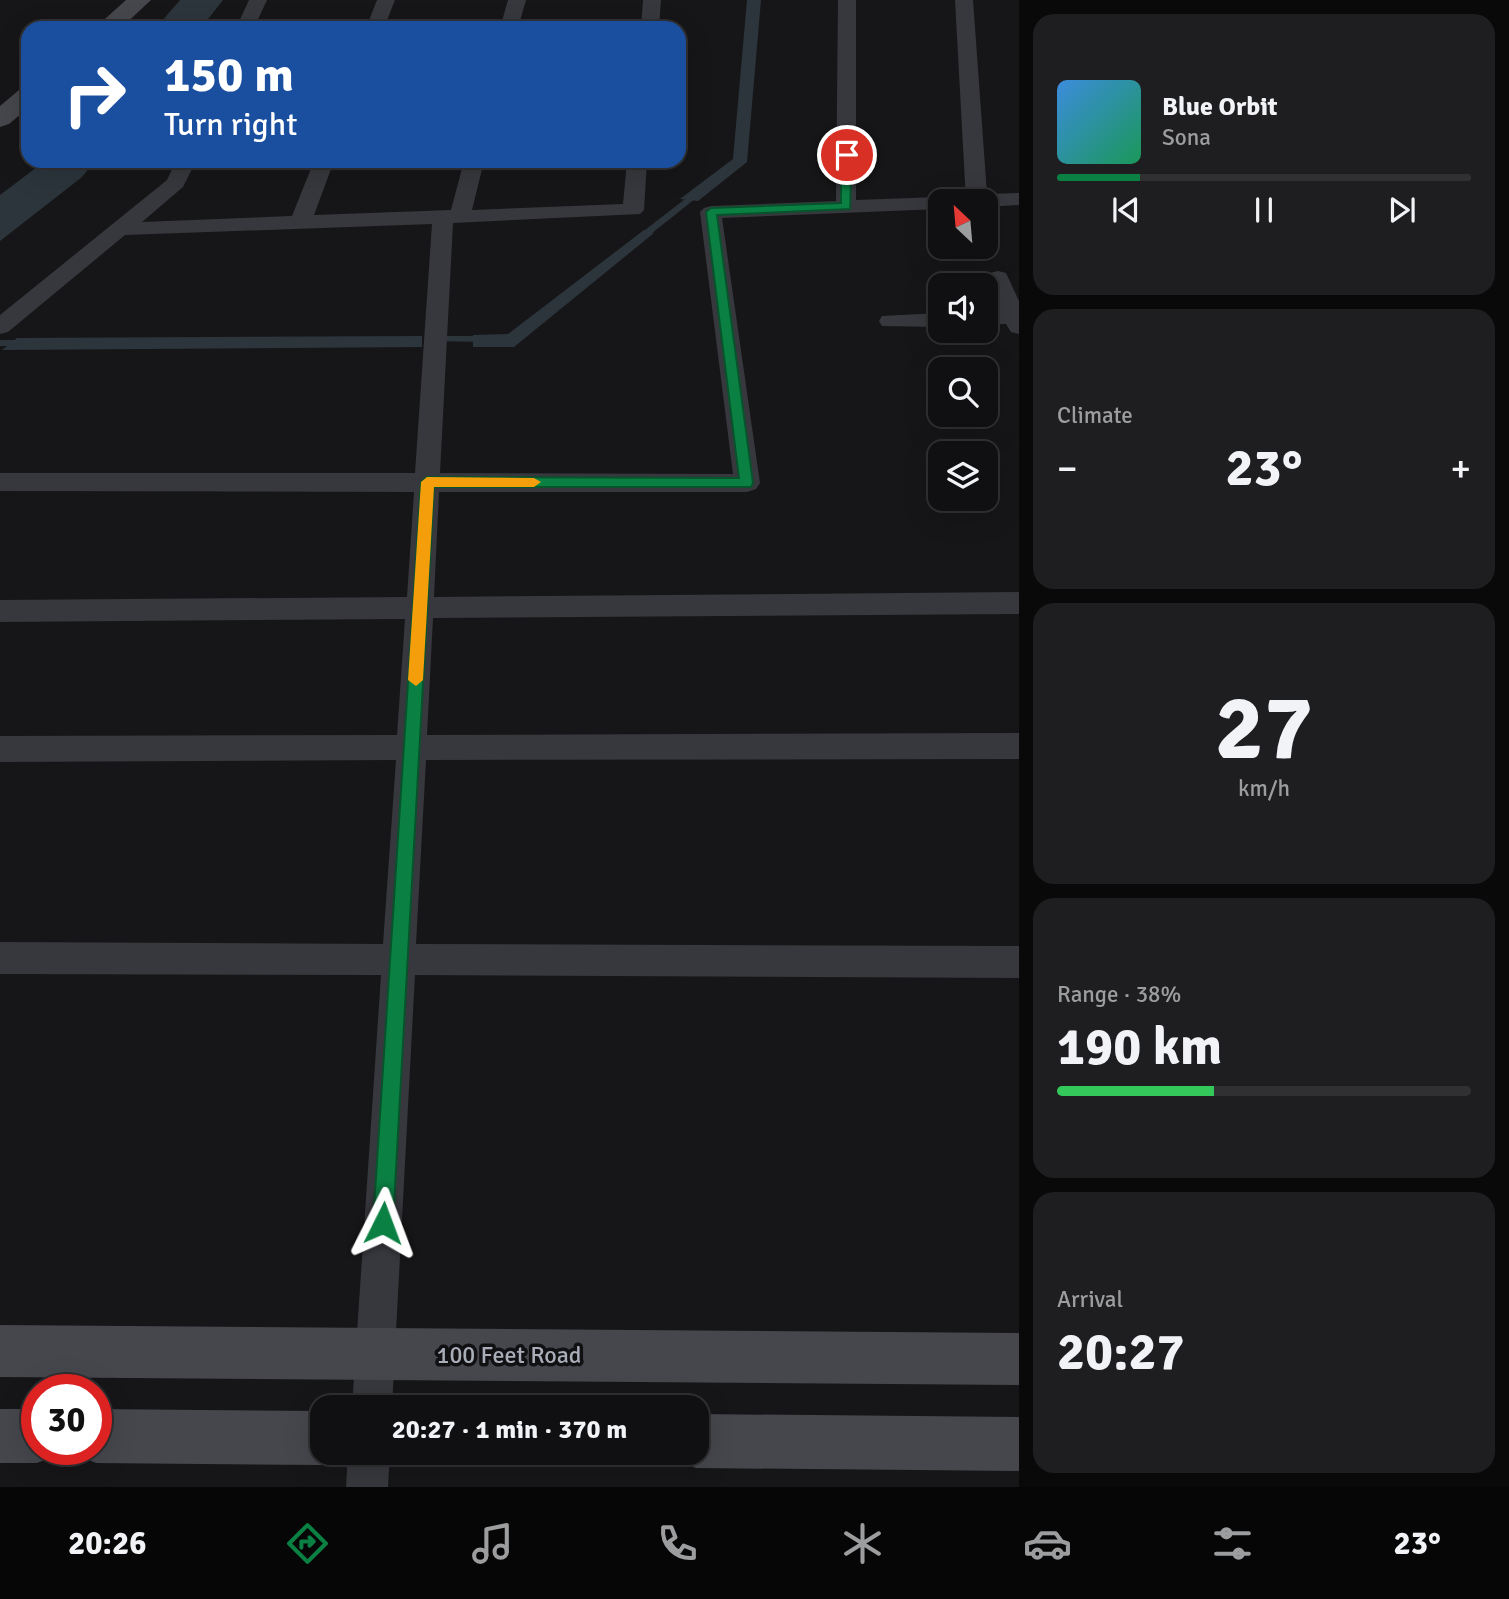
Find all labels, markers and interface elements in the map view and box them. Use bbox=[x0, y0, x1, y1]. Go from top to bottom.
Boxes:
text: 150 m bbox=[164, 45, 294, 105]
icon: right bbox=[49, 49, 140, 140]
text: Blue Orbit bbox=[1162, 91, 1278, 123]
text: Turn right bbox=[164, 105, 297, 144]
text: Sona bbox=[1162, 123, 1211, 152]
pin bbox=[817, 125, 877, 185]
icon: arrive bbox=[828, 136, 866, 174]
north arrow bbox=[928, 189, 998, 259]
map controls bbox=[928, 189, 998, 511]
icon: previous bbox=[1107, 191, 1145, 229]
icon: pause bbox=[1245, 191, 1283, 229]
icon: next bbox=[1383, 191, 1421, 229]
button: sound bbox=[928, 273, 998, 343]
button: search bbox=[928, 357, 998, 427]
text: Climate bbox=[1057, 401, 1133, 430]
text: 23° bbox=[1226, 436, 1302, 500]
button: layers bbox=[928, 441, 998, 511]
text: − bbox=[1057, 445, 1078, 492]
text: + bbox=[1450, 445, 1471, 492]
text: 27 bbox=[1215, 672, 1313, 785]
text: km/h bbox=[1238, 774, 1290, 803]
text: Range · 38% bbox=[1057, 980, 1181, 1009]
text: 190 km bbox=[1057, 1015, 1222, 1079]
position arrow bbox=[346, 1186, 420, 1260]
text: Arrival bbox=[1057, 1285, 1123, 1314]
text: 20:27 bbox=[1057, 1320, 1185, 1384]
street label: 100 Feet Road bbox=[436, 1340, 582, 1370]
speed limit sign: 30 bbox=[21, 1374, 112, 1465]
text: 20:27 · 1 min · 370 m bbox=[392, 1414, 627, 1446]
icon: directions bbox=[283, 1519, 332, 1568]
icon: music bbox=[468, 1519, 517, 1568]
icon: phone bbox=[653, 1519, 702, 1568]
icon: climate bbox=[838, 1519, 887, 1568]
icon: car bbox=[1023, 1519, 1072, 1568]
icon: filters bbox=[1208, 1519, 1257, 1568]
text: 20:26 bbox=[68, 1524, 147, 1563]
text: 23° bbox=[1393, 1524, 1441, 1563]

